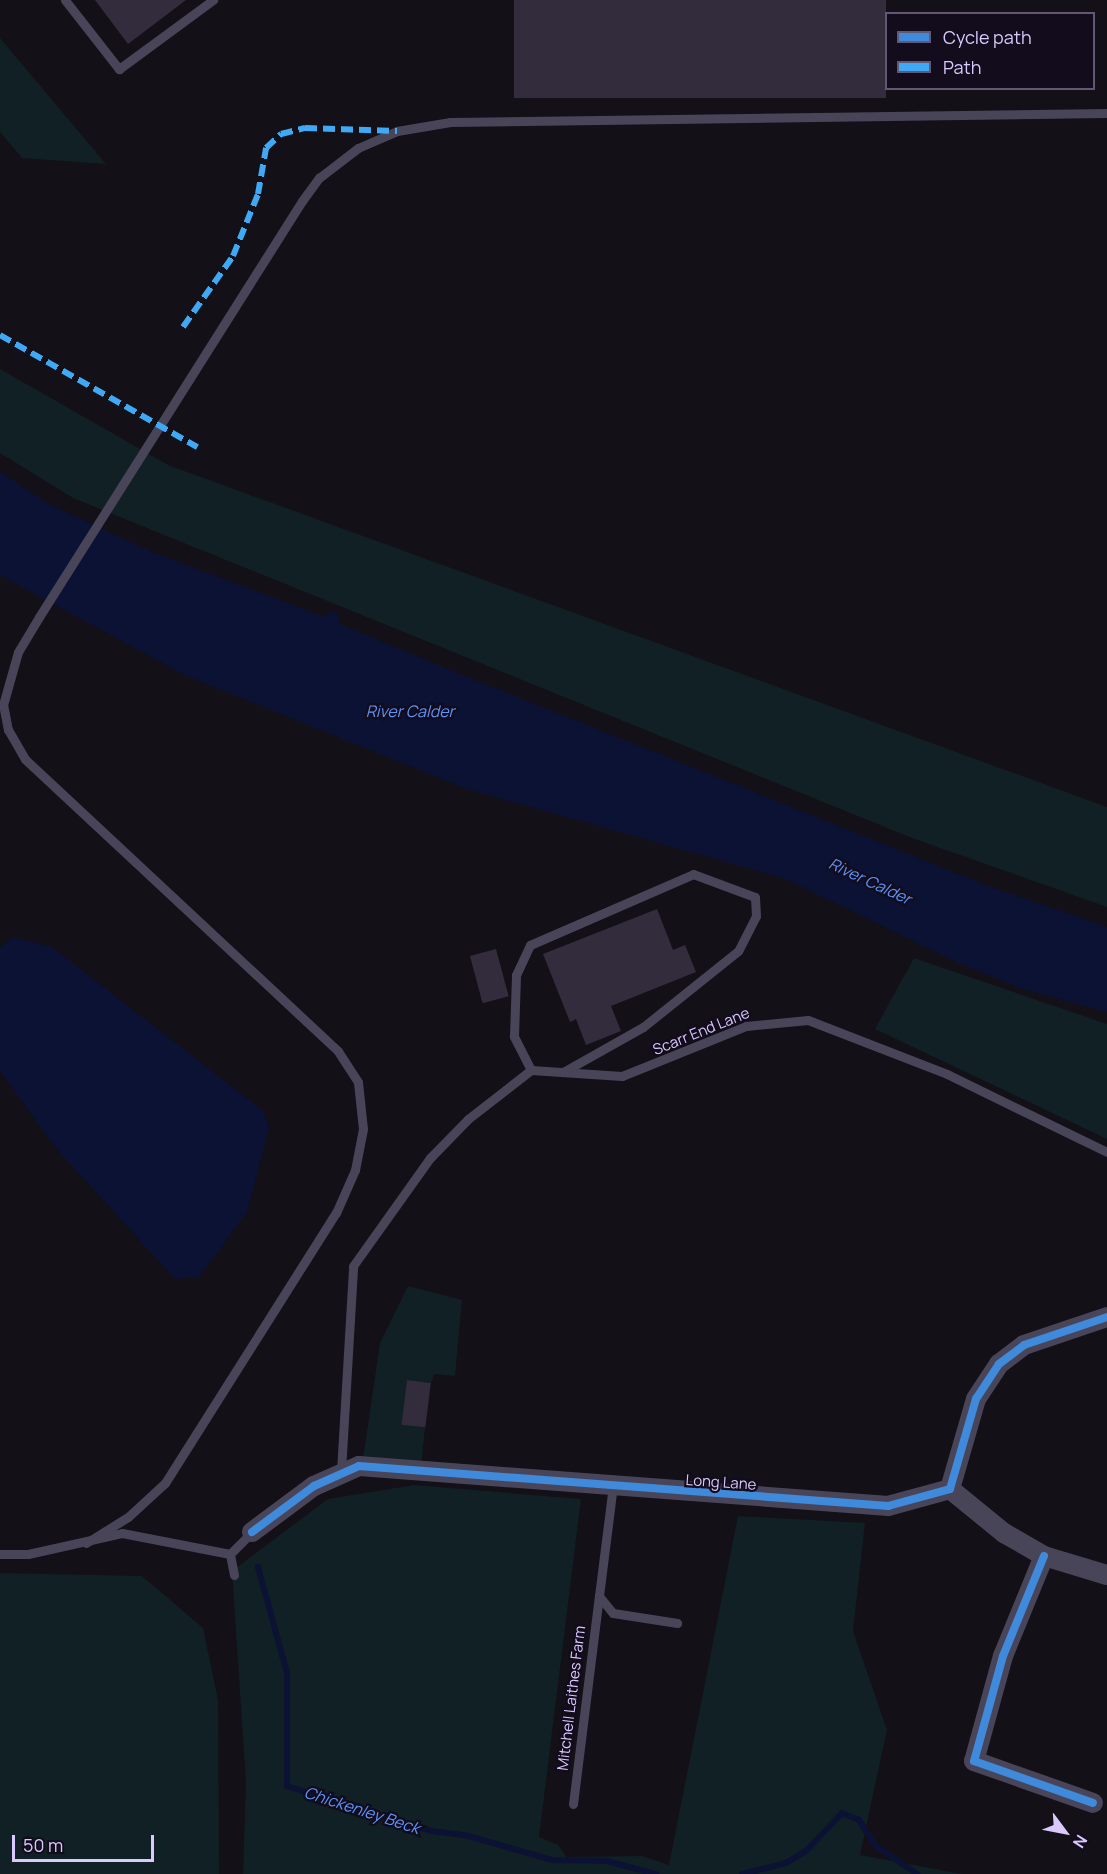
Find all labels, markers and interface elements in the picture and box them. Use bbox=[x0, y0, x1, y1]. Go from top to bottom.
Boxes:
legend bbox=[885, 12, 1095, 90]
text: Cycle path bbox=[943, 25, 1032, 49]
text: Path bbox=[943, 55, 981, 79]
water label: River Calder bbox=[366, 701, 454, 721]
water label: River Calder bbox=[826, 854, 914, 908]
street label: Scarr End Lane bbox=[650, 1003, 752, 1059]
street label: Long Lane bbox=[685, 1471, 757, 1493]
street label: Mitchell Laithes Farm bbox=[553, 1625, 589, 1771]
water label: Chickenley Beck bbox=[302, 1782, 422, 1838]
north arrow bbox=[1035, 1802, 1095, 1862]
scale bar bbox=[15, 1823, 158, 1861]
text: N bbox=[1068, 1831, 1093, 1852]
text: 50 m bbox=[23, 1833, 63, 1857]

